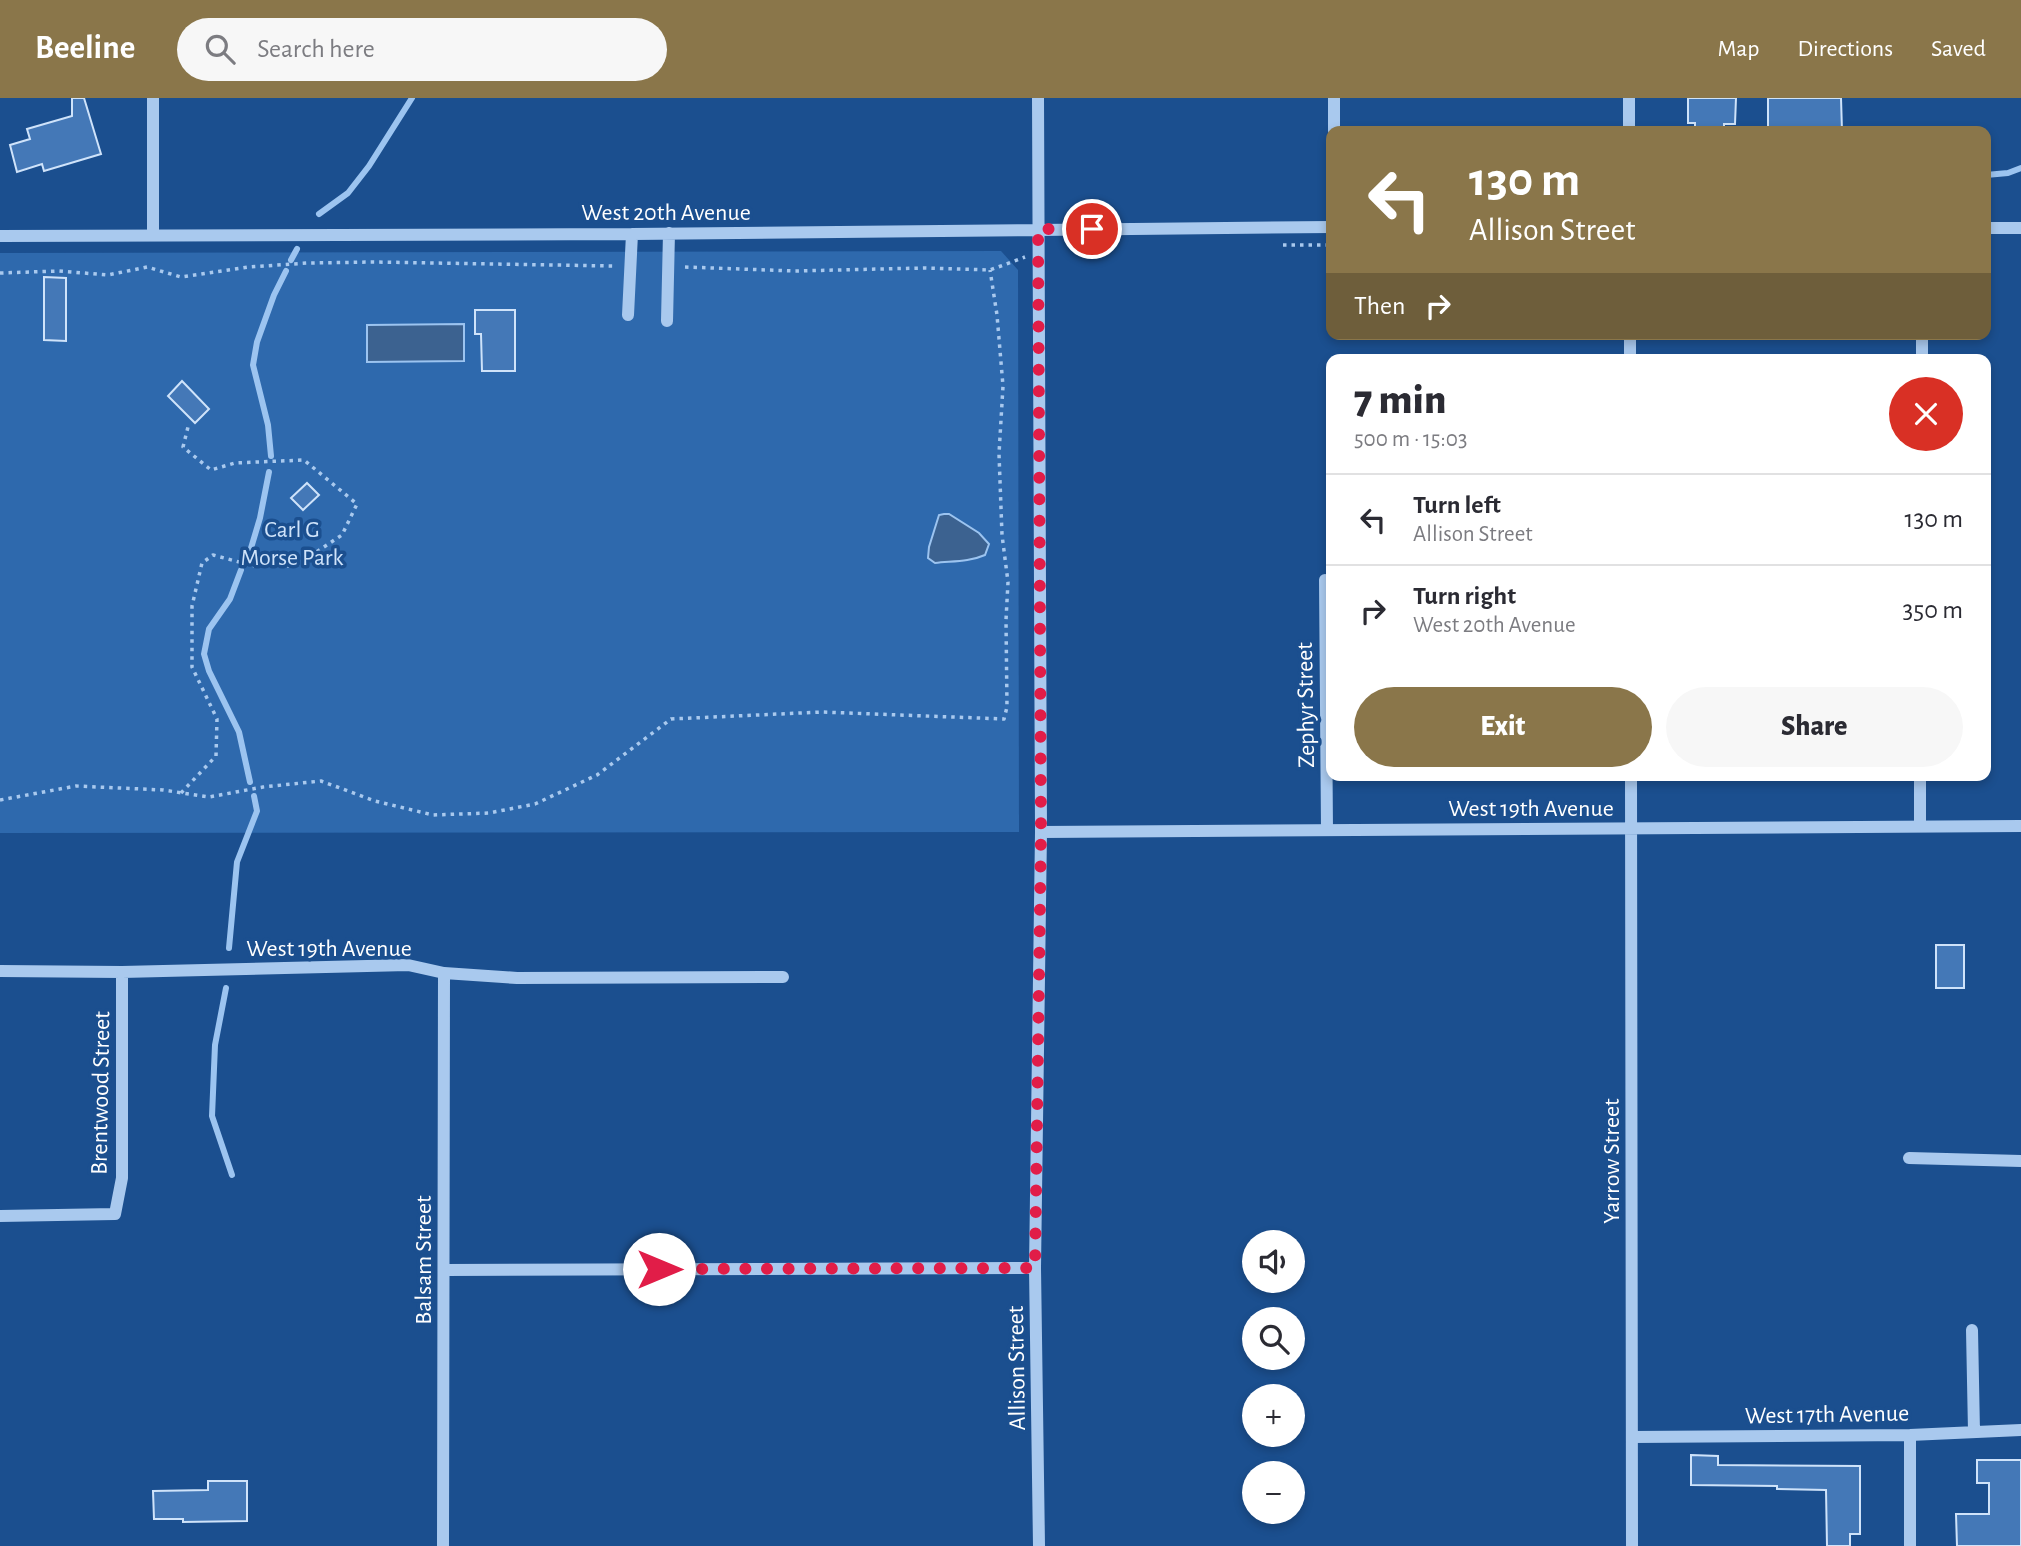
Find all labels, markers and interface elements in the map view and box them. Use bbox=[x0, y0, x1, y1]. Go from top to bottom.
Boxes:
search box bbox=[177, 18, 667, 81]
icon: search bbox=[201, 30, 239, 68]
text: Beeline bbox=[35, 32, 135, 65]
text: Search here bbox=[257, 36, 375, 62]
text: Map bbox=[1717, 37, 1759, 61]
text: Directions bbox=[1797, 37, 1893, 61]
text: Saved bbox=[1931, 37, 1986, 61]
icon: left bbox=[1354, 154, 1445, 245]
text: 130 m bbox=[1469, 156, 1580, 205]
pin bbox=[1062, 199, 1122, 259]
street label: West 20th Avenue bbox=[581, 201, 751, 225]
icon: arrive bbox=[1073, 210, 1111, 248]
text: Allison Street bbox=[1469, 214, 1635, 246]
icon: right bbox=[1419, 287, 1457, 325]
text: Then bbox=[1354, 293, 1405, 319]
button: close bbox=[1889, 377, 1963, 451]
text: 7 min bbox=[1354, 379, 1446, 421]
text: 500 m · 15:03 bbox=[1354, 428, 1467, 451]
text: Turn left bbox=[1413, 492, 1501, 518]
icon: left bbox=[1354, 501, 1392, 539]
text: 130 m bbox=[1905, 506, 1963, 532]
park label: Carl G Morse Park bbox=[240, 518, 344, 570]
text: Allison Street bbox=[1413, 523, 1533, 546]
text: Turn right bbox=[1413, 583, 1516, 609]
icon: right bbox=[1354, 592, 1392, 630]
text: 350 m bbox=[1903, 597, 1963, 623]
text: West 20th Avenue bbox=[1413, 614, 1576, 637]
street label: Zephyr Street bbox=[1293, 642, 1319, 768]
button: Exit bbox=[1354, 687, 1652, 767]
button: Share bbox=[1666, 687, 1963, 767]
street label: West 19th Avenue bbox=[1448, 797, 1614, 821]
street label: West 19th Avenue bbox=[246, 937, 412, 961]
street label: Brentwood Street bbox=[88, 1011, 114, 1175]
street label: Yarrow Street bbox=[1600, 1098, 1624, 1224]
street label: Balsam Street bbox=[412, 1195, 436, 1325]
map controls bbox=[1242, 1230, 1305, 1524]
button: sound bbox=[1242, 1230, 1305, 1293]
position arrow bbox=[622, 1232, 696, 1306]
street label: Allison Street bbox=[1004, 1305, 1030, 1431]
button: search bbox=[1242, 1307, 1305, 1370]
button: + bbox=[1242, 1384, 1305, 1447]
street label: West 17th Avenue bbox=[1745, 1402, 1909, 1428]
button: − bbox=[1242, 1461, 1305, 1524]

